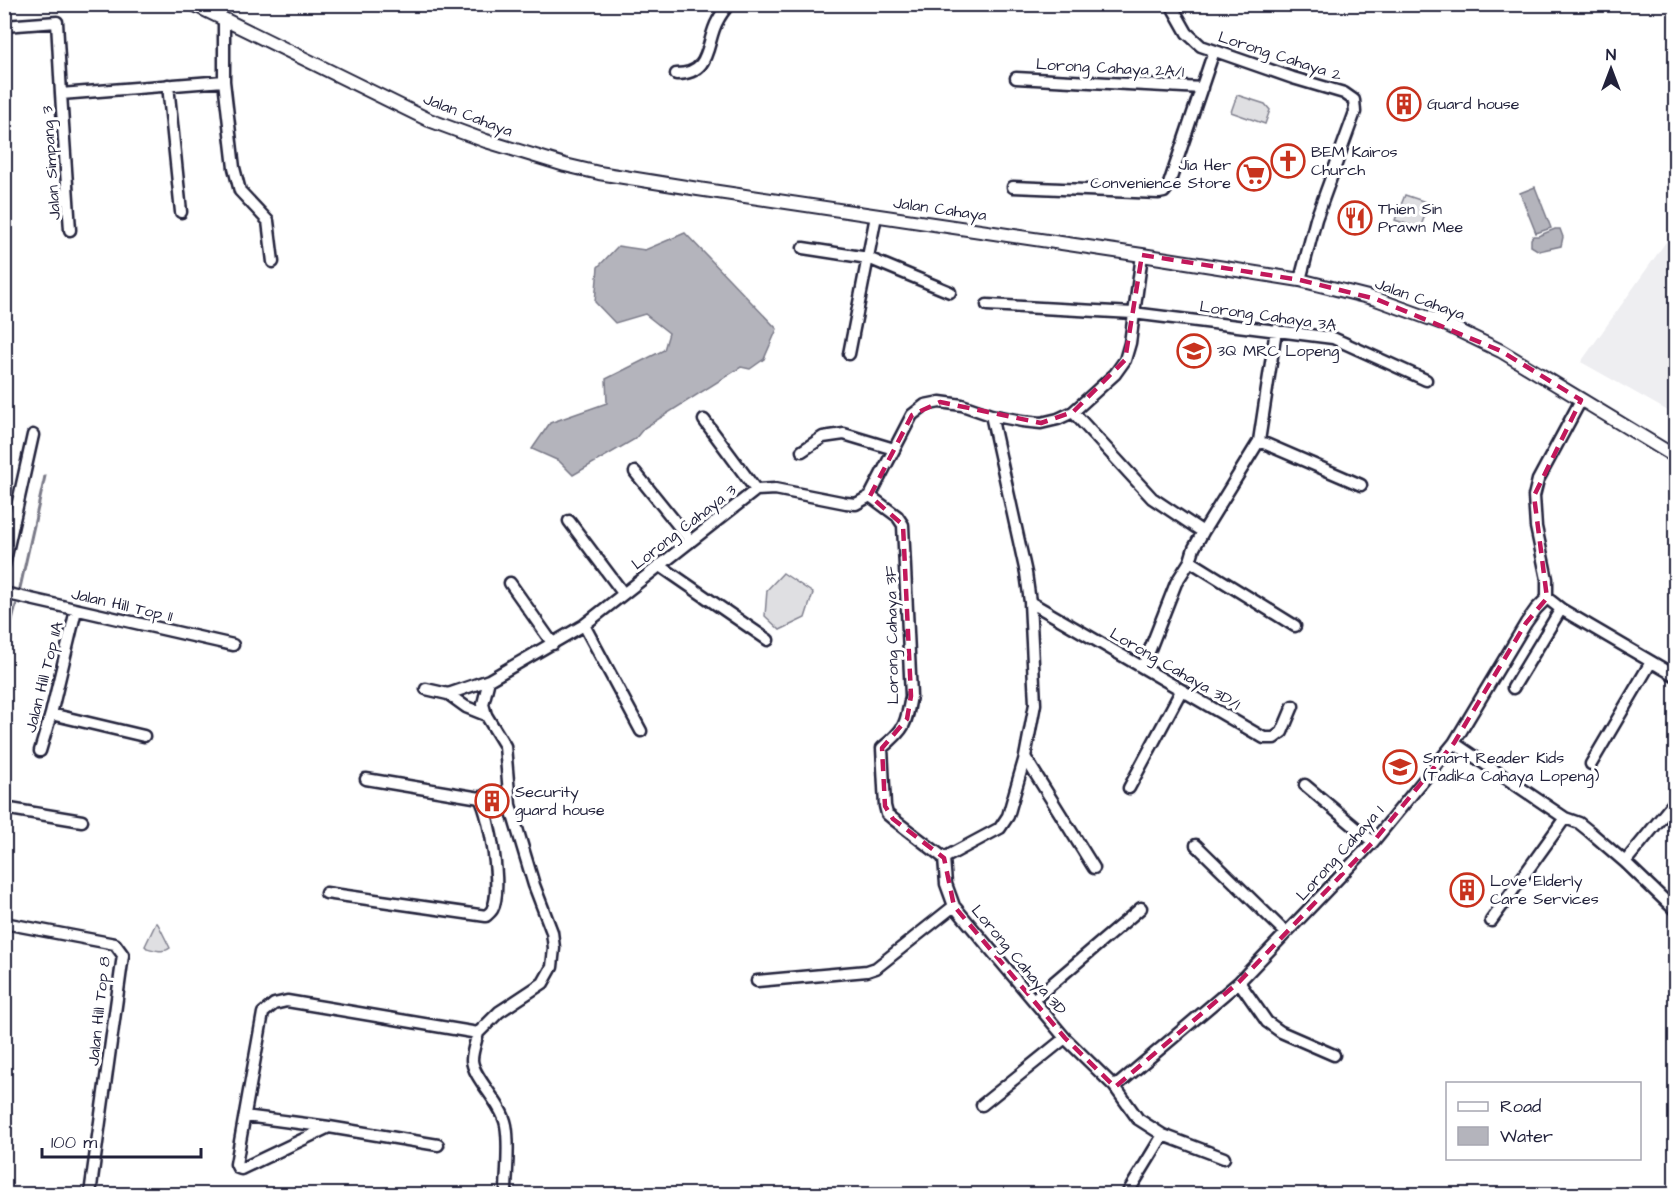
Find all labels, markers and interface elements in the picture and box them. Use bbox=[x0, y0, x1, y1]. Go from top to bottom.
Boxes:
street label: Lorong Cahaya 2 bbox=[1215, 26, 1345, 87]
north arrow bbox=[1581, 39, 1641, 99]
text: N bbox=[1606, 44, 1616, 66]
street label: Lorong Cahaya 2A/1 bbox=[1035, 53, 1185, 84]
building icon: Guard house bbox=[1386, 86, 1422, 122]
street label: Jalan Cahaya bbox=[420, 88, 516, 143]
place label: Guard house bbox=[1427, 93, 1520, 115]
street label: Jalan Simpang 3 bbox=[36, 105, 67, 221]
place label: BEM Kairos Church bbox=[1311, 141, 1398, 181]
church icon: BEM Kairos Church bbox=[1270, 143, 1306, 179]
place label: Jia Her Convenience Store bbox=[1090, 154, 1231, 194]
supermarket icon: Jia Her Convenience Store bbox=[1236, 156, 1272, 192]
street label: Jalan Cahaya bbox=[892, 192, 988, 227]
place label: Thien Sin Prawn Mee bbox=[1378, 198, 1463, 238]
restaurant icon: Thien Sin Prawn Mee bbox=[1337, 200, 1373, 236]
street label: Jalan Cahaya bbox=[1372, 273, 1468, 326]
street label: Lorong Cahaya 3A bbox=[1198, 296, 1338, 337]
school or university icon: 3Q MRC Lopeng bbox=[1176, 333, 1212, 369]
place label: 3Q MRC Lopeng bbox=[1217, 340, 1339, 363]
street label: Lorong Cahaya 3 bbox=[627, 479, 742, 576]
street label: Lorong Cahaya 3F bbox=[880, 565, 905, 705]
street label: Jalan Hill Top 11 bbox=[69, 583, 175, 627]
street label: Jalan Hill Top 11A bbox=[20, 619, 68, 735]
street label: Lorong Cahaya 3D/1 bbox=[1105, 623, 1244, 716]
place label: Smart Reader Kids (Tadika Cahaya Lopeng) bbox=[1423, 747, 1600, 788]
school or university icon: Smart Reader Kids (Tadika Cahaya Lopeng) bbox=[1382, 749, 1418, 785]
place label: Security guard house bbox=[515, 781, 605, 822]
building icon: Security guard house bbox=[474, 783, 510, 819]
street label: Lorong Cahaya 1 bbox=[1291, 801, 1390, 906]
place label: Love Elderly Care Services bbox=[1490, 870, 1599, 910]
building icon: Love Elderly Care Services bbox=[1449, 872, 1485, 908]
street label: Lorong Cahaya 3D bbox=[965, 900, 1072, 1021]
street label: Jalan Hill Top 8 bbox=[82, 955, 116, 1067]
legend bbox=[1446, 1082, 1641, 1160]
text: Road bbox=[1500, 1094, 1541, 1119]
scale bar bbox=[42, 1121, 201, 1159]
text: Water bbox=[1500, 1124, 1553, 1149]
text: 100 m bbox=[51, 1130, 97, 1155]

